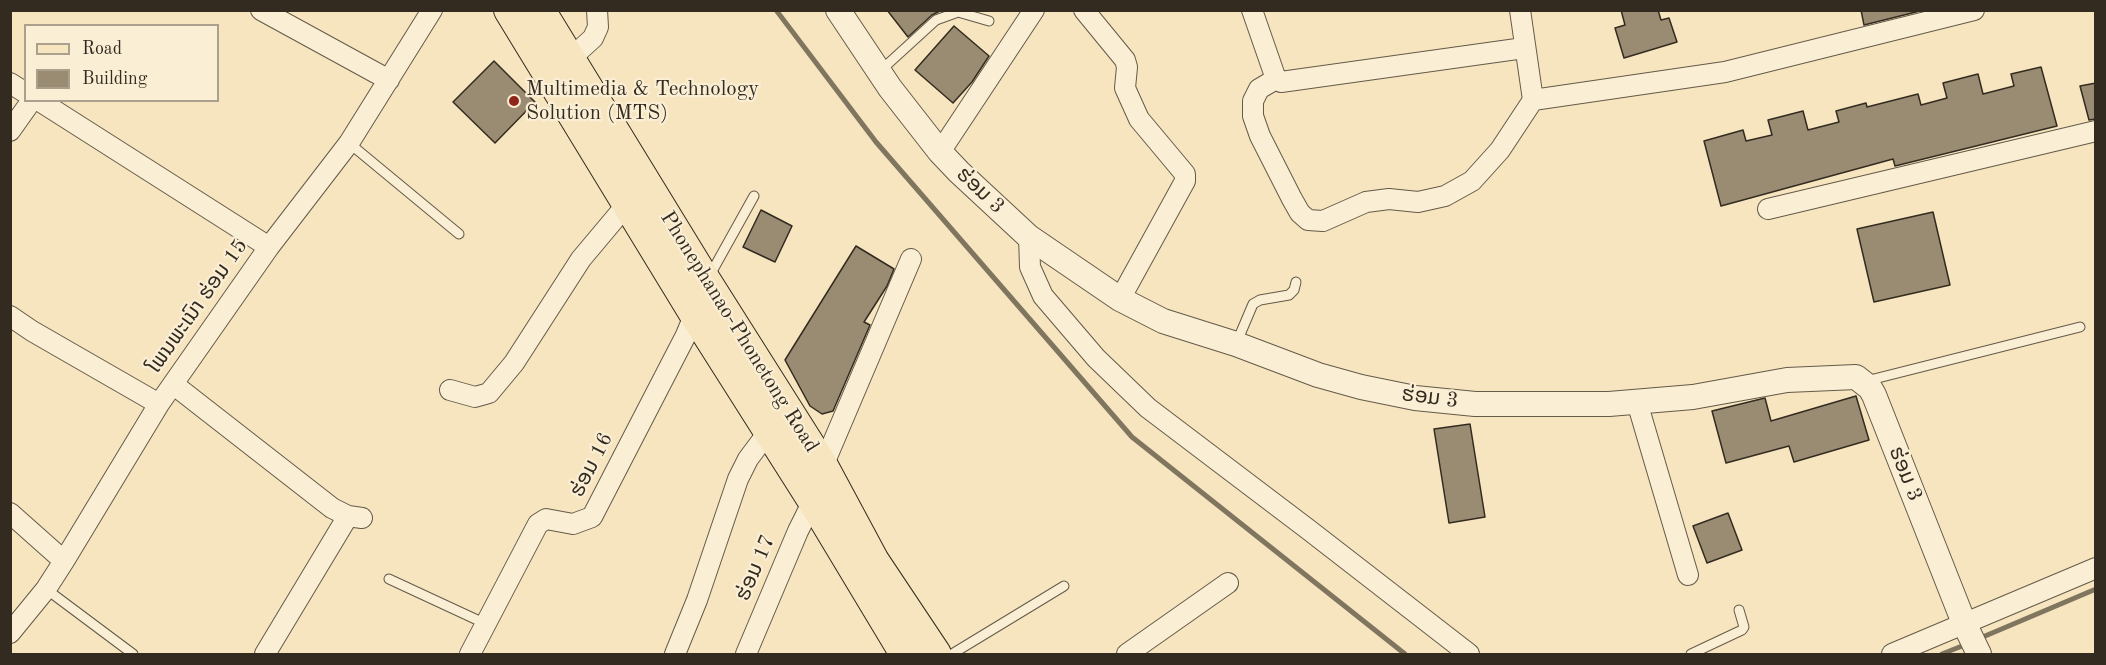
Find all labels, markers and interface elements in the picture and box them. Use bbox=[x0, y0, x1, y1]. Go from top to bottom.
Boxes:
legend bbox=[24, 24, 219, 102]
text: Road bbox=[82, 40, 122, 58]
text: Building bbox=[82, 70, 147, 88]
place label: Multimedia & Technology Solution (MTS) bbox=[526, 76, 759, 126]
marker: Multimedia & Technology Solution (MTS) bbox=[507, 94, 521, 108]
street label: ຮ່ອມ 3 bbox=[951, 162, 1009, 220]
street label: Phonephanao-Phonetong Road bbox=[654, 207, 824, 457]
street label: ໂພນພະເນົາ ຮ່ອມ 15 bbox=[142, 234, 254, 378]
street label: ຮ່ອມ 3 bbox=[1400, 382, 1460, 414]
street label: ຮ່ອມ 16 bbox=[565, 429, 619, 501]
street label: ຮ່ອມ 3 bbox=[1883, 443, 1927, 505]
street label: ຮ່ອມ 17 bbox=[731, 531, 781, 605]

